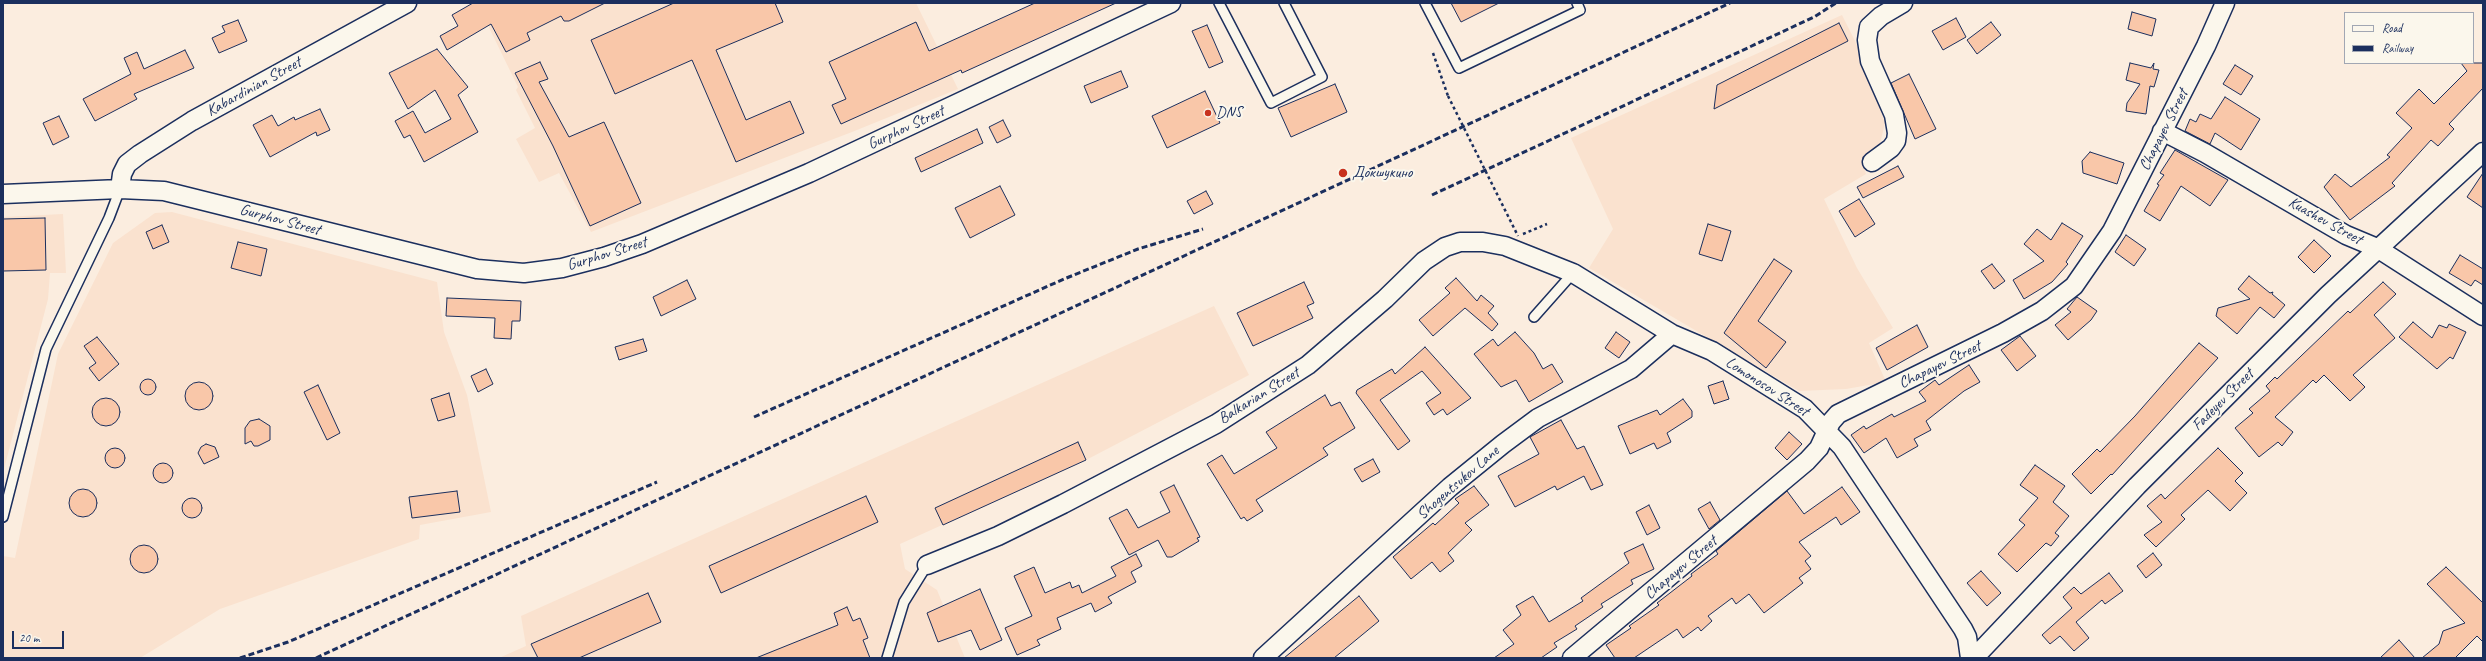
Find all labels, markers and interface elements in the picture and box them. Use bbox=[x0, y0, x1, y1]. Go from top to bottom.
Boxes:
legend bbox=[2344, 12, 2474, 64]
text: Road bbox=[2382, 20, 2402, 36]
text: Railway bbox=[2382, 40, 2413, 56]
street label: Kabardinian Street bbox=[203, 53, 305, 121]
street label: Chapayev Street bbox=[2135, 86, 2193, 174]
street label: Gurphov Street bbox=[865, 102, 947, 154]
place label: DNS bbox=[1216, 103, 1242, 123]
marker: DNS bbox=[1203, 108, 1213, 118]
place label: Докшукино bbox=[1352, 163, 1412, 183]
marker: Докшукино bbox=[1337, 167, 1349, 179]
street label: Kuashev Street bbox=[2285, 193, 2365, 249]
street label: Gurphov Street bbox=[238, 200, 322, 240]
street label: Gurphov Street bbox=[565, 233, 649, 275]
street label: Chapayev Street bbox=[1896, 337, 1984, 393]
street label: Lomonosov Street bbox=[1722, 353, 1812, 421]
street label: Balkarian Street bbox=[1215, 363, 1303, 429]
street label: Fadeyev Street bbox=[2188, 365, 2258, 435]
street label: Shogentsukov Lane bbox=[1413, 442, 1503, 524]
street label: Chapayev Street bbox=[1641, 532, 1721, 604]
scale bar bbox=[14, 623, 66, 649]
text: 20 m bbox=[19, 630, 39, 646]

